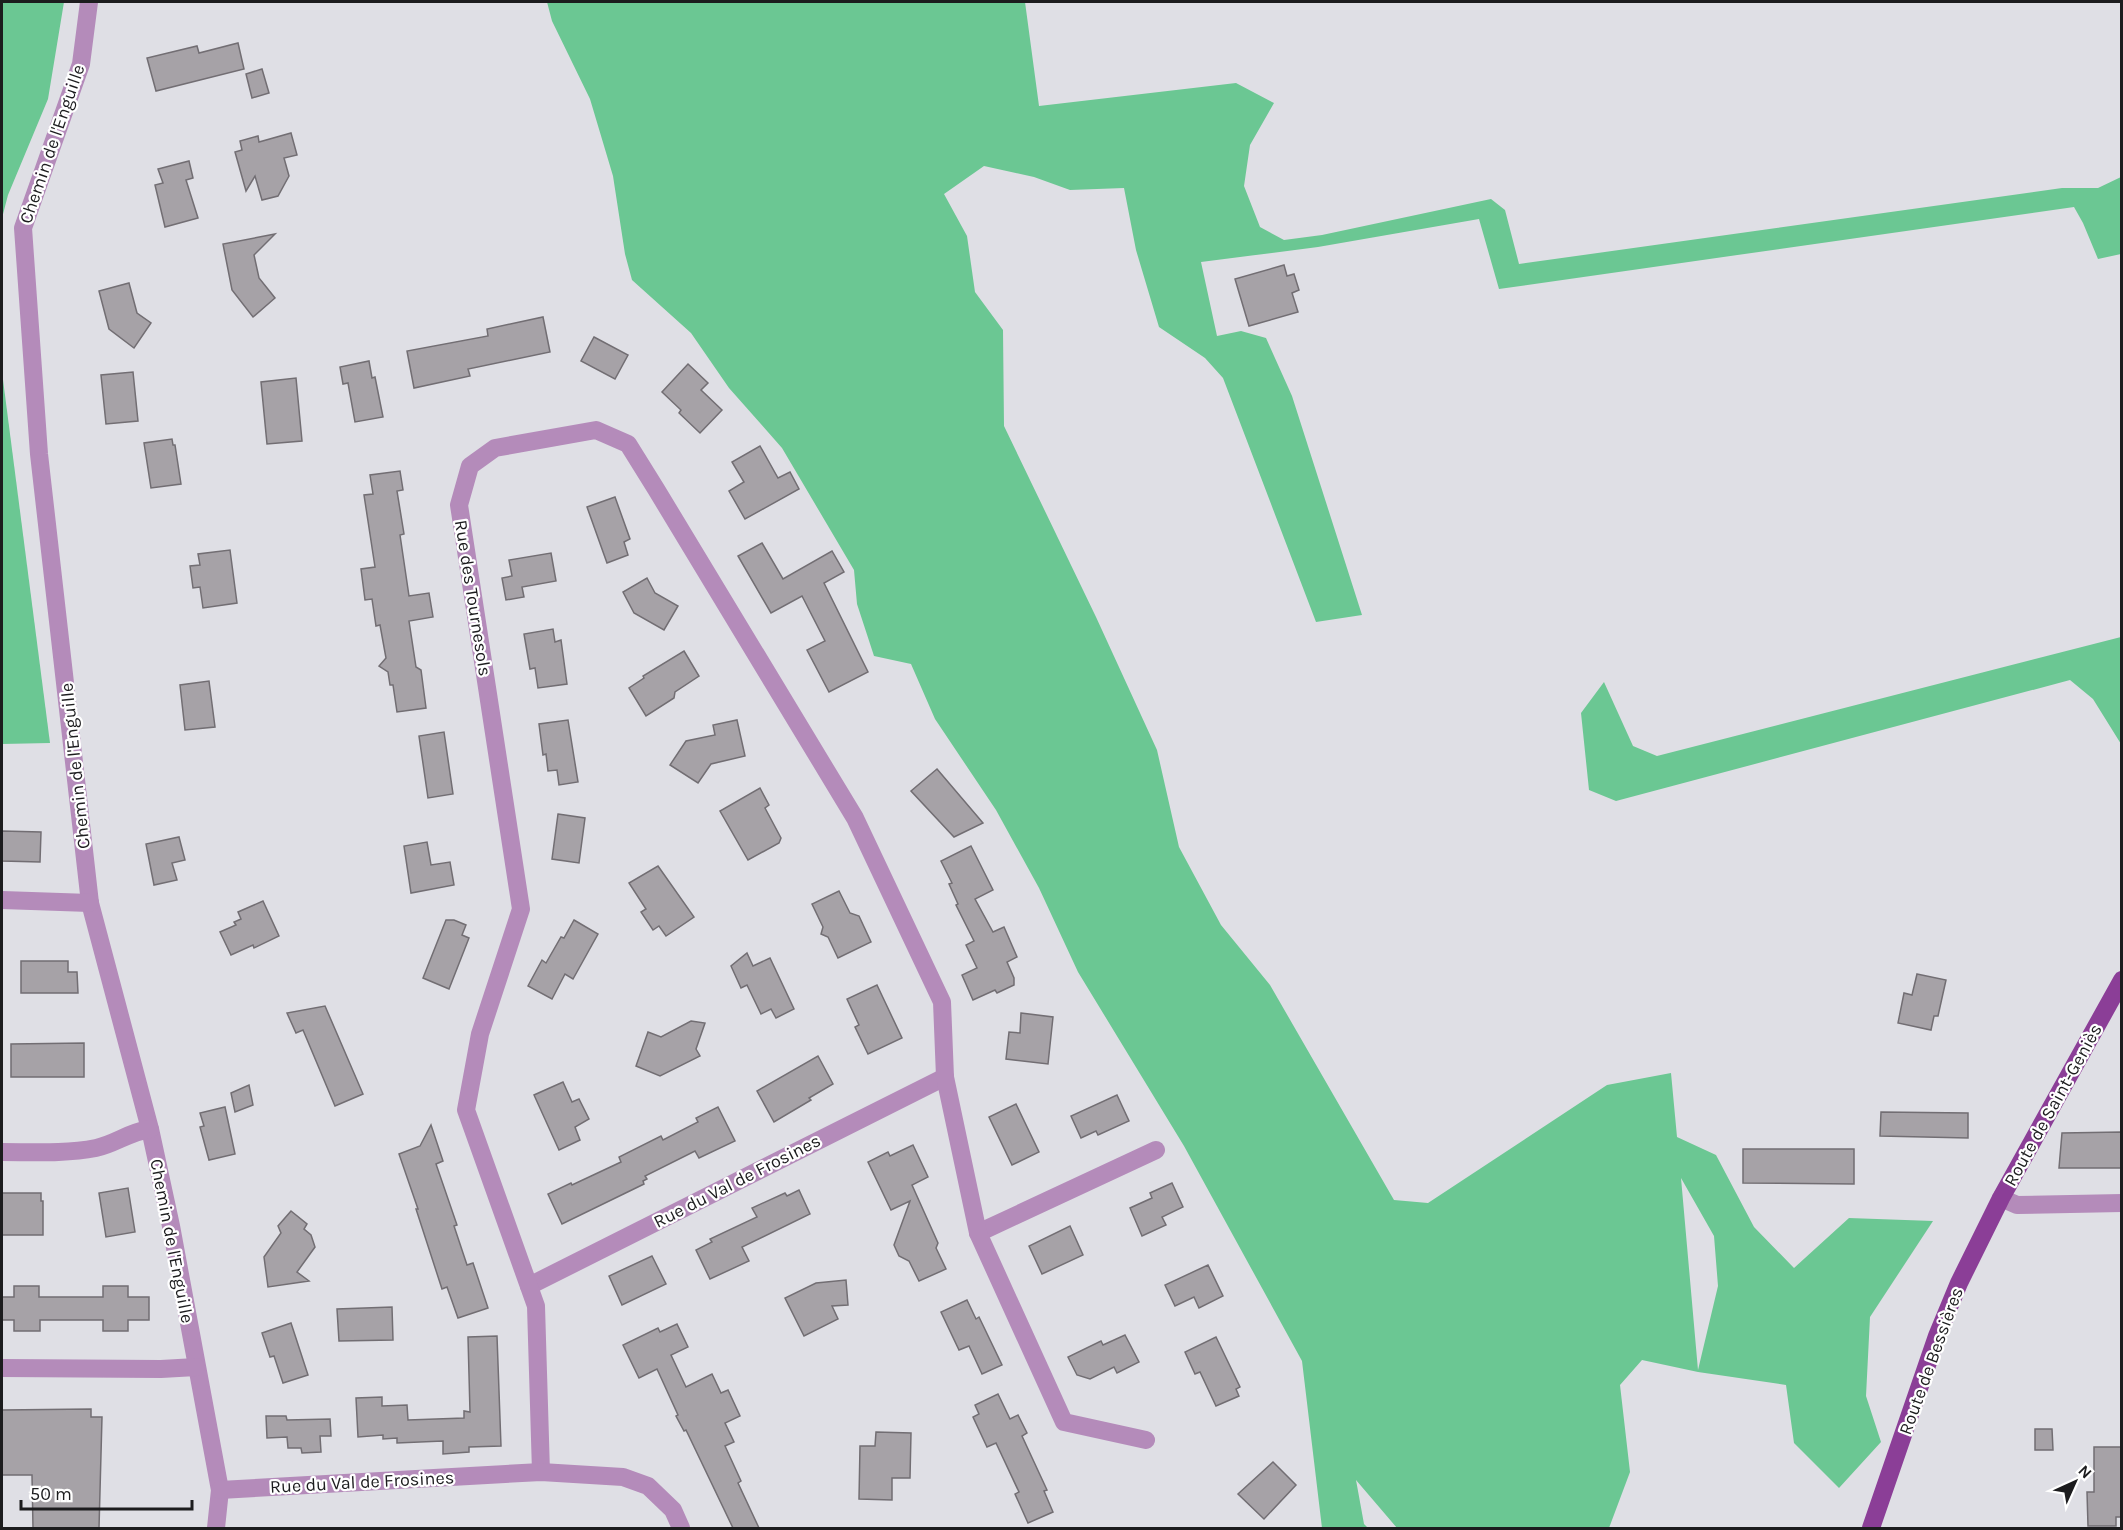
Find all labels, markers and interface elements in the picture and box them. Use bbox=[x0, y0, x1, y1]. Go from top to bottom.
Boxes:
street label: Chemin de l'Enguille bbox=[14, 62, 90, 226]
street label: Rue des Tournesols bbox=[450, 518, 496, 678]
street label: Chemin de l'Enguille bbox=[55, 682, 95, 850]
street label: Route de Saint-Geniès bbox=[1999, 1020, 2107, 1190]
street label: Rue du Val de Frosines bbox=[650, 1129, 824, 1233]
street label: Chemin de l'Enguille bbox=[145, 1157, 199, 1325]
street label: Route de Bessières bbox=[1894, 1284, 1968, 1438]
north arrow bbox=[2045, 1452, 2105, 1512]
text: N bbox=[2074, 1461, 2096, 1483]
street label: Rue du Val de Frosines bbox=[269, 1466, 455, 1498]
scale bar bbox=[21, 1473, 192, 1511]
text: 50 m bbox=[30, 1483, 72, 1505]

